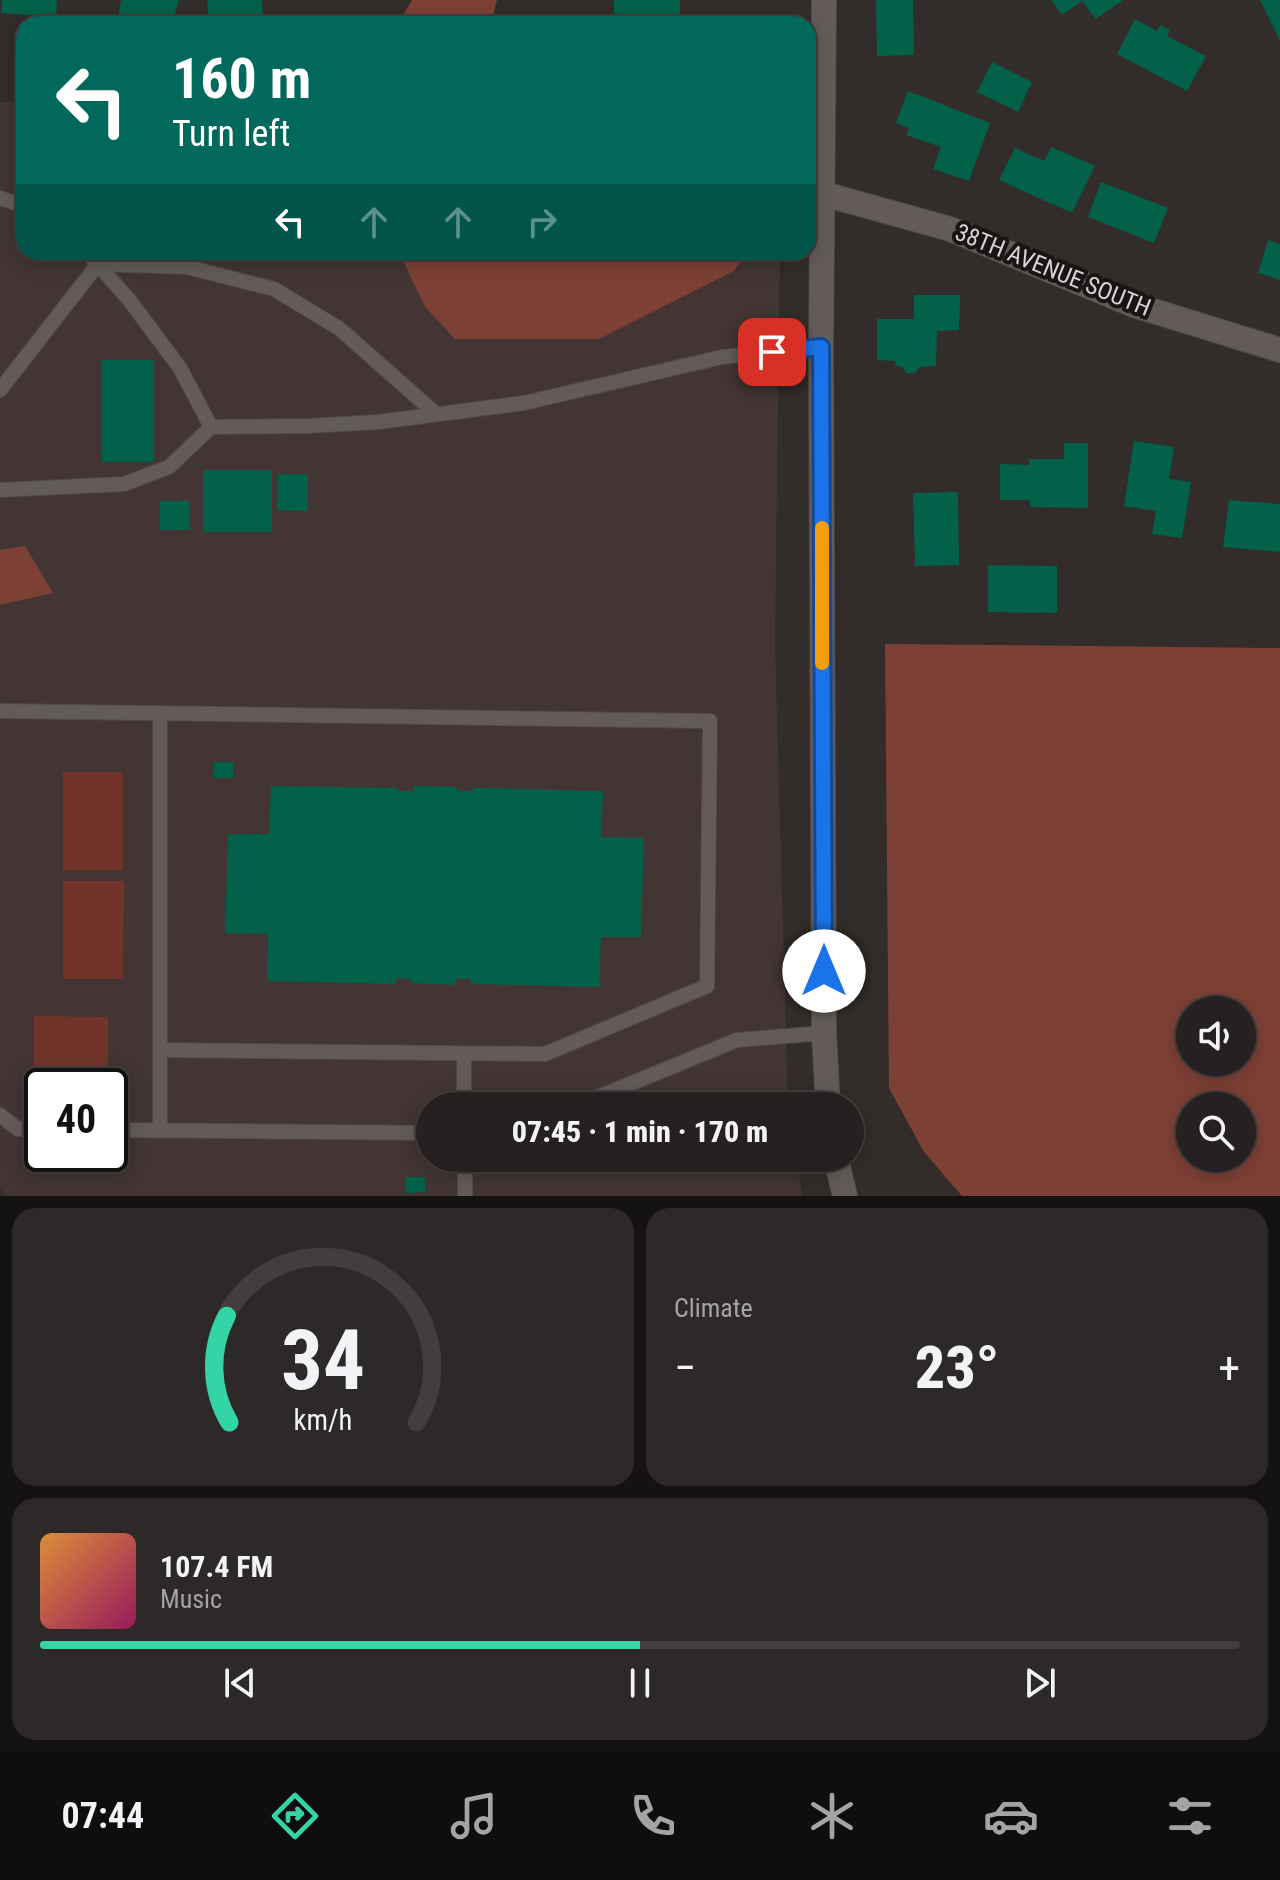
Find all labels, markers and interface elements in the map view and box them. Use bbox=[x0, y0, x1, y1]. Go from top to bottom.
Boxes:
text: 160 m bbox=[172, 46, 311, 112]
icon: left bbox=[40, 48, 144, 152]
text: Turn left bbox=[172, 113, 290, 155]
icon: left bbox=[268, 200, 312, 244]
icon: ahead bbox=[352, 200, 396, 244]
icon: ahead bbox=[436, 200, 480, 244]
icon: right bbox=[520, 200, 564, 244]
street label: 38TH AVENUE SOUTH bbox=[951, 218, 1155, 322]
pin bbox=[738, 318, 806, 386]
icon: arrive bbox=[750, 330, 794, 374]
position arrow bbox=[782, 929, 866, 1013]
map controls bbox=[1176, 996, 1256, 1172]
button: sound bbox=[1176, 996, 1256, 1076]
speed limit sign: 40 bbox=[24, 1068, 128, 1172]
button: search bbox=[1176, 1092, 1256, 1172]
text: 07:45 · 1 min · 170 m bbox=[512, 1114, 768, 1149]
text: Climate bbox=[674, 1293, 753, 1323]
text: 34 bbox=[281, 1312, 365, 1409]
text: 23° bbox=[915, 1332, 999, 1403]
text: − bbox=[674, 1342, 696, 1394]
text: + bbox=[1218, 1342, 1240, 1394]
text: km/h bbox=[294, 1403, 352, 1437]
text: 107.4 FM bbox=[160, 1549, 273, 1584]
text: Music bbox=[160, 1584, 222, 1614]
icon: previous bbox=[218, 1661, 262, 1705]
icon: pause bbox=[618, 1661, 662, 1705]
icon: next bbox=[1018, 1661, 1062, 1705]
icon: directions bbox=[267, 1788, 323, 1844]
icon: music bbox=[446, 1788, 502, 1844]
icon: phone bbox=[625, 1788, 681, 1844]
icon: climate bbox=[804, 1788, 860, 1844]
icon: car bbox=[983, 1788, 1039, 1844]
icon: filters bbox=[1162, 1788, 1218, 1844]
text: 07:44 bbox=[62, 1795, 144, 1837]

